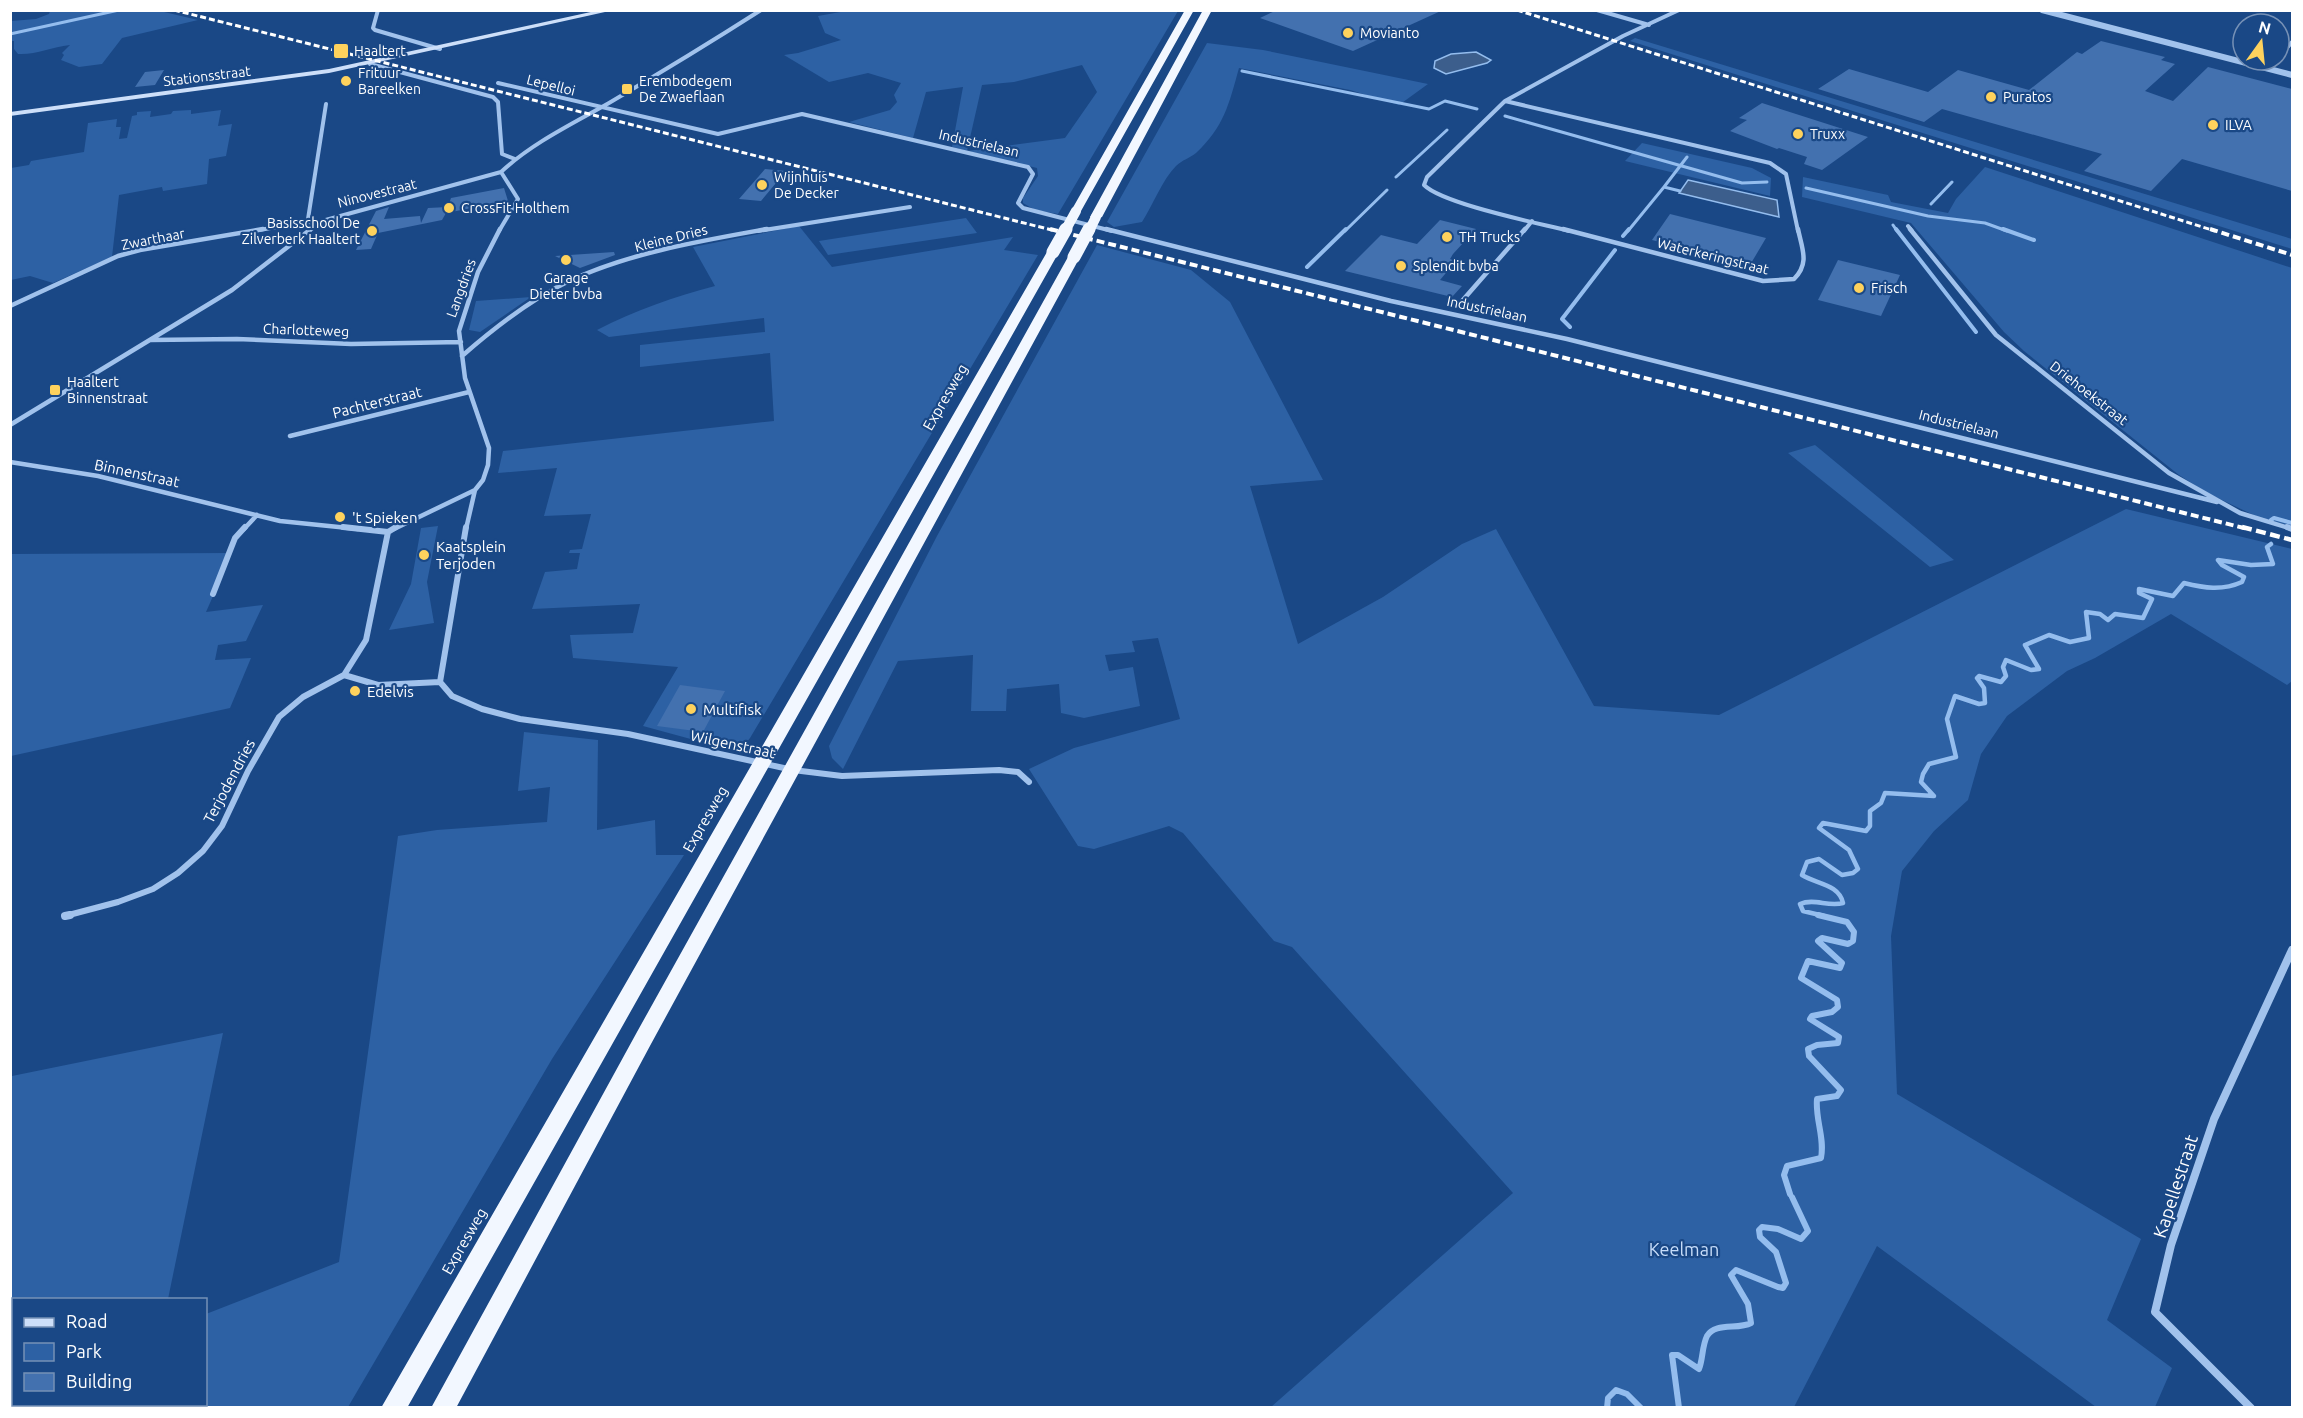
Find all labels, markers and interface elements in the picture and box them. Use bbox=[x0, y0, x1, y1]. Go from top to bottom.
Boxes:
north arrow bbox=[2231, 12, 2291, 72]
text: N bbox=[2257, 17, 2273, 38]
place label: Movianto bbox=[1360, 25, 1419, 41]
marker: Movianto bbox=[1341, 26, 1355, 40]
marker: Haaltert bbox=[332, 42, 350, 60]
place label: Haaltert bbox=[354, 43, 406, 59]
street label: Stationsstraat bbox=[162, 63, 252, 89]
place label: Frituur Bareelken bbox=[358, 65, 421, 97]
street label: Lepelloi bbox=[525, 71, 577, 99]
place label: Erembodegem De Zwaeflaan bbox=[639, 73, 732, 105]
marker: Frituur Bareelken bbox=[339, 74, 353, 88]
marker: Erembodegem De Zwaeflaan bbox=[620, 82, 634, 96]
place label: Puratos bbox=[2003, 89, 2052, 105]
marker: Puratos bbox=[1984, 90, 1998, 104]
place label: ILVA bbox=[2225, 117, 2252, 133]
marker: ILVA bbox=[2206, 118, 2220, 132]
street label: Industrielaan bbox=[937, 126, 1021, 160]
place label: Truxx bbox=[1810, 126, 1845, 142]
marker: Truxx bbox=[1791, 127, 1805, 141]
place label: Wijnhuis De Decker bbox=[774, 169, 839, 201]
street label: Ninovestraat bbox=[336, 175, 419, 211]
marker: Wijnhuis De Decker bbox=[755, 178, 769, 192]
place label: CrossFit Holthem bbox=[461, 200, 570, 216]
marker: CrossFit Holthem bbox=[442, 201, 456, 215]
place label: Basisschool De Zilverberk Haaltert bbox=[242, 215, 360, 247]
street label: Kleine Dries bbox=[633, 221, 709, 255]
marker: Basisschool De Zilverberk Haaltert bbox=[365, 224, 379, 238]
street label: Zwarthaar bbox=[120, 225, 187, 253]
place label: TH Trucks bbox=[1459, 229, 1520, 245]
marker: TH Trucks bbox=[1440, 230, 1454, 244]
street label: Waterkeringstraat bbox=[1656, 234, 1771, 278]
marker: Garage Dieter bvba bbox=[559, 253, 573, 267]
street label: Langdries bbox=[443, 257, 479, 319]
place label: Splendit bvba bbox=[1413, 258, 1499, 274]
marker: Splendit bvba bbox=[1394, 259, 1408, 273]
place label: Garage Dieter bvba bbox=[529, 270, 603, 302]
place label: Frisch bbox=[1871, 280, 1907, 296]
marker: Frisch bbox=[1852, 281, 1866, 295]
street label: Industrielaan bbox=[1445, 293, 1529, 325]
street label: Charlotteweg bbox=[263, 320, 349, 340]
street label: Driehoekstraat bbox=[2047, 358, 2131, 429]
street label: Expresweg bbox=[919, 361, 971, 433]
place label: Haaltert Binnenstraat bbox=[67, 374, 148, 406]
marker: Haaltert Binnenstraat bbox=[48, 383, 62, 397]
street label: Pachterstraat bbox=[331, 383, 423, 421]
street label: Industrielaan bbox=[1917, 406, 2001, 442]
street label: Binnenstraat bbox=[93, 456, 181, 490]
place label: 't Spieken bbox=[352, 509, 418, 526]
marker: 't Spieken bbox=[333, 510, 347, 524]
place label: Kaatsplein Terjoden bbox=[436, 538, 506, 572]
marker: Kaatsplein Terjoden bbox=[417, 548, 431, 562]
place label: Edelvis bbox=[367, 683, 414, 700]
marker: Edelvis bbox=[348, 684, 362, 698]
place label: Multifisk bbox=[703, 701, 762, 718]
marker: Multifisk bbox=[684, 702, 698, 716]
street label: Wilgenstraat bbox=[689, 727, 777, 761]
street label: Terjodendries bbox=[200, 736, 258, 826]
street label: Expresweg bbox=[679, 783, 731, 855]
street label: Kapellestraat bbox=[2149, 1132, 2201, 1240]
street label: Expresweg bbox=[438, 1205, 490, 1277]
park label: Keelman bbox=[1649, 1239, 1719, 1259]
legend bbox=[12, 1298, 207, 1406]
text: Road bbox=[66, 1311, 108, 1331]
text: Park bbox=[66, 1341, 102, 1361]
text: Building bbox=[66, 1371, 132, 1391]

